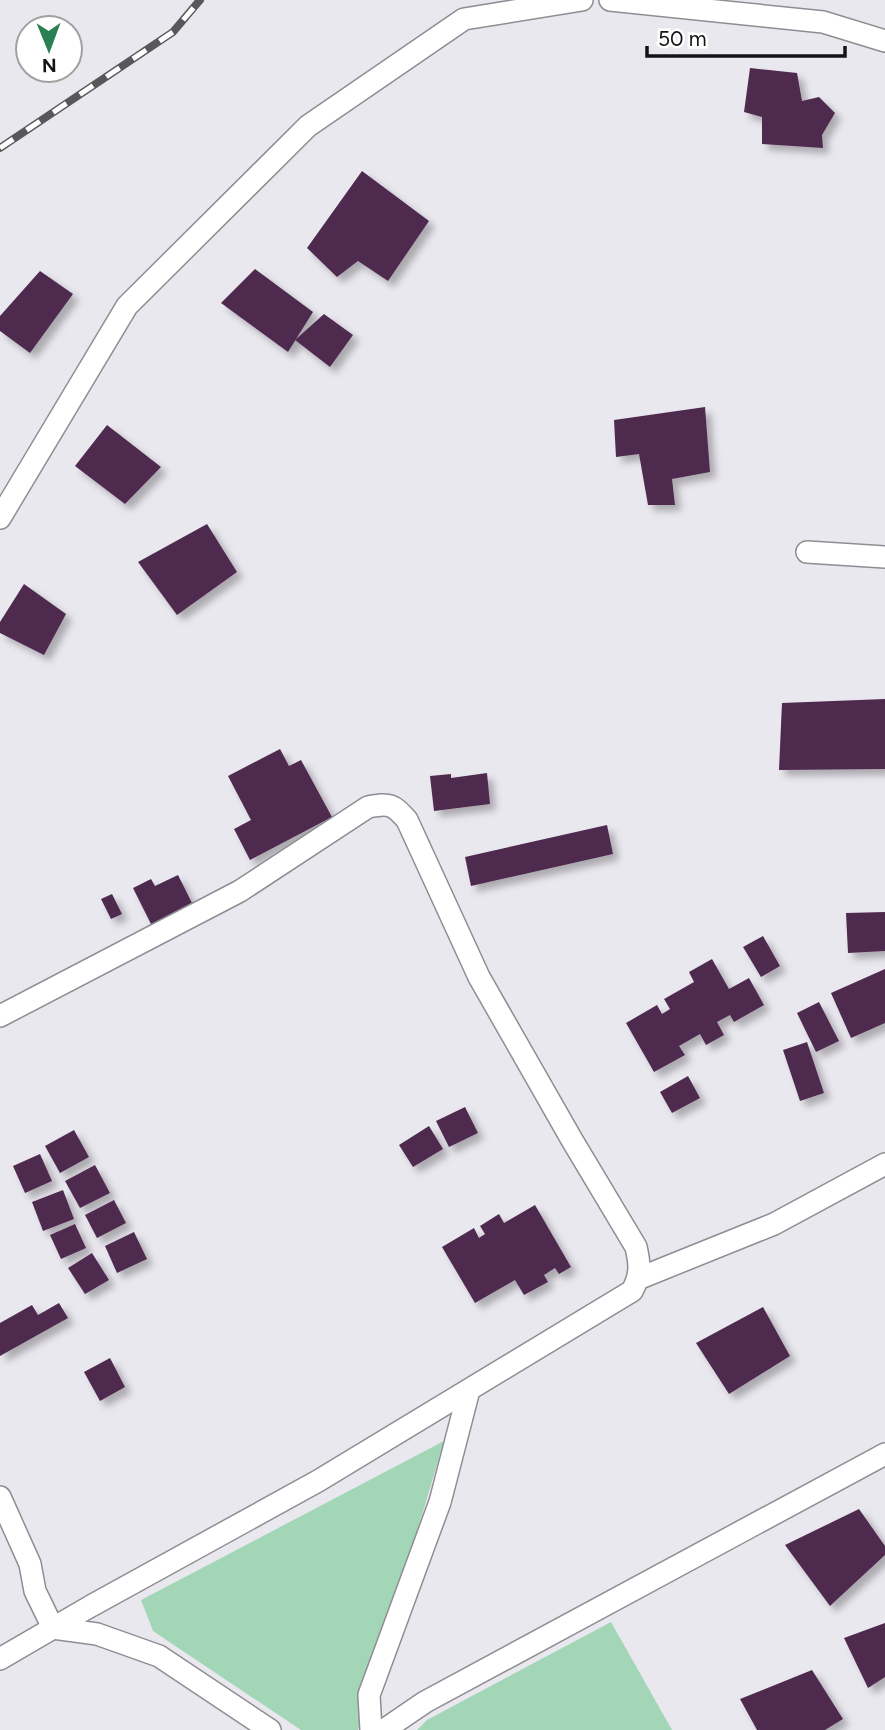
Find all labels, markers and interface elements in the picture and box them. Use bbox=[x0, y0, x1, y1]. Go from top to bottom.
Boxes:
north arrow bbox=[14, 14, 84, 84]
scale bar bbox=[647, 14, 845, 58]
text: 50 m bbox=[658, 26, 707, 51]
text: N bbox=[42, 54, 57, 77]

